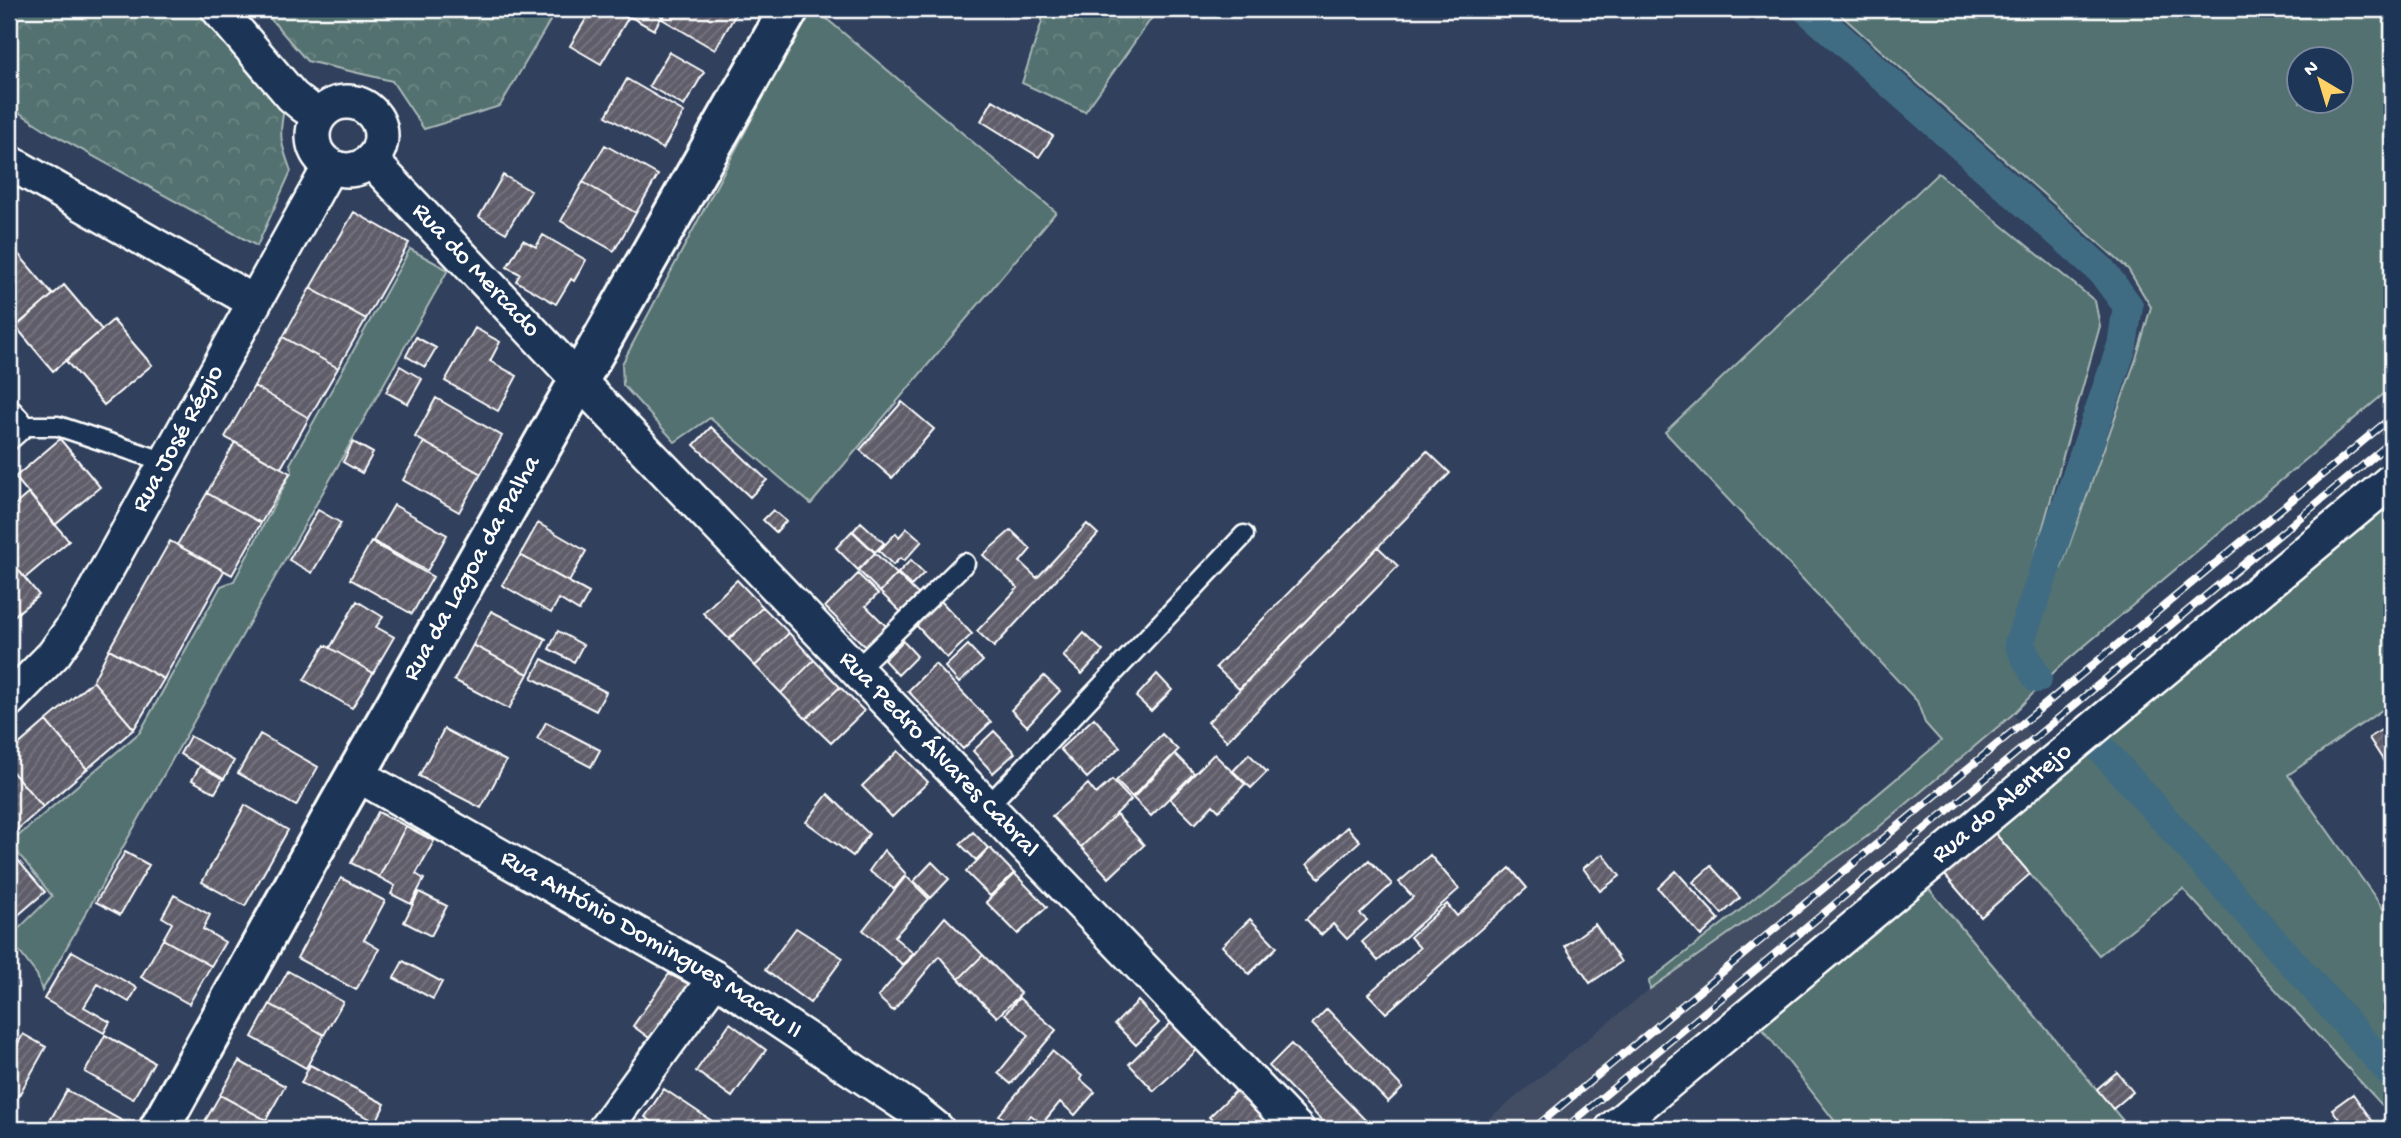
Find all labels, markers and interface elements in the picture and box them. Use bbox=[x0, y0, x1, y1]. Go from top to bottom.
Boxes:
north arrow bbox=[2286, 46, 2356, 116]
text: N bbox=[2300, 56, 2324, 82]
street label: Rua do Mercado bbox=[404, 197, 546, 345]
street label: Rua José Régio bbox=[126, 360, 232, 518]
street label: Rua da Lagoa da Palha bbox=[396, 449, 549, 687]
street label: Rua Pedro Álvares Cabral bbox=[832, 645, 1045, 865]
street label: Rua do Alentejo bbox=[1926, 737, 2079, 871]
street label: Rua António Domingues Macau II bbox=[495, 844, 808, 1047]

